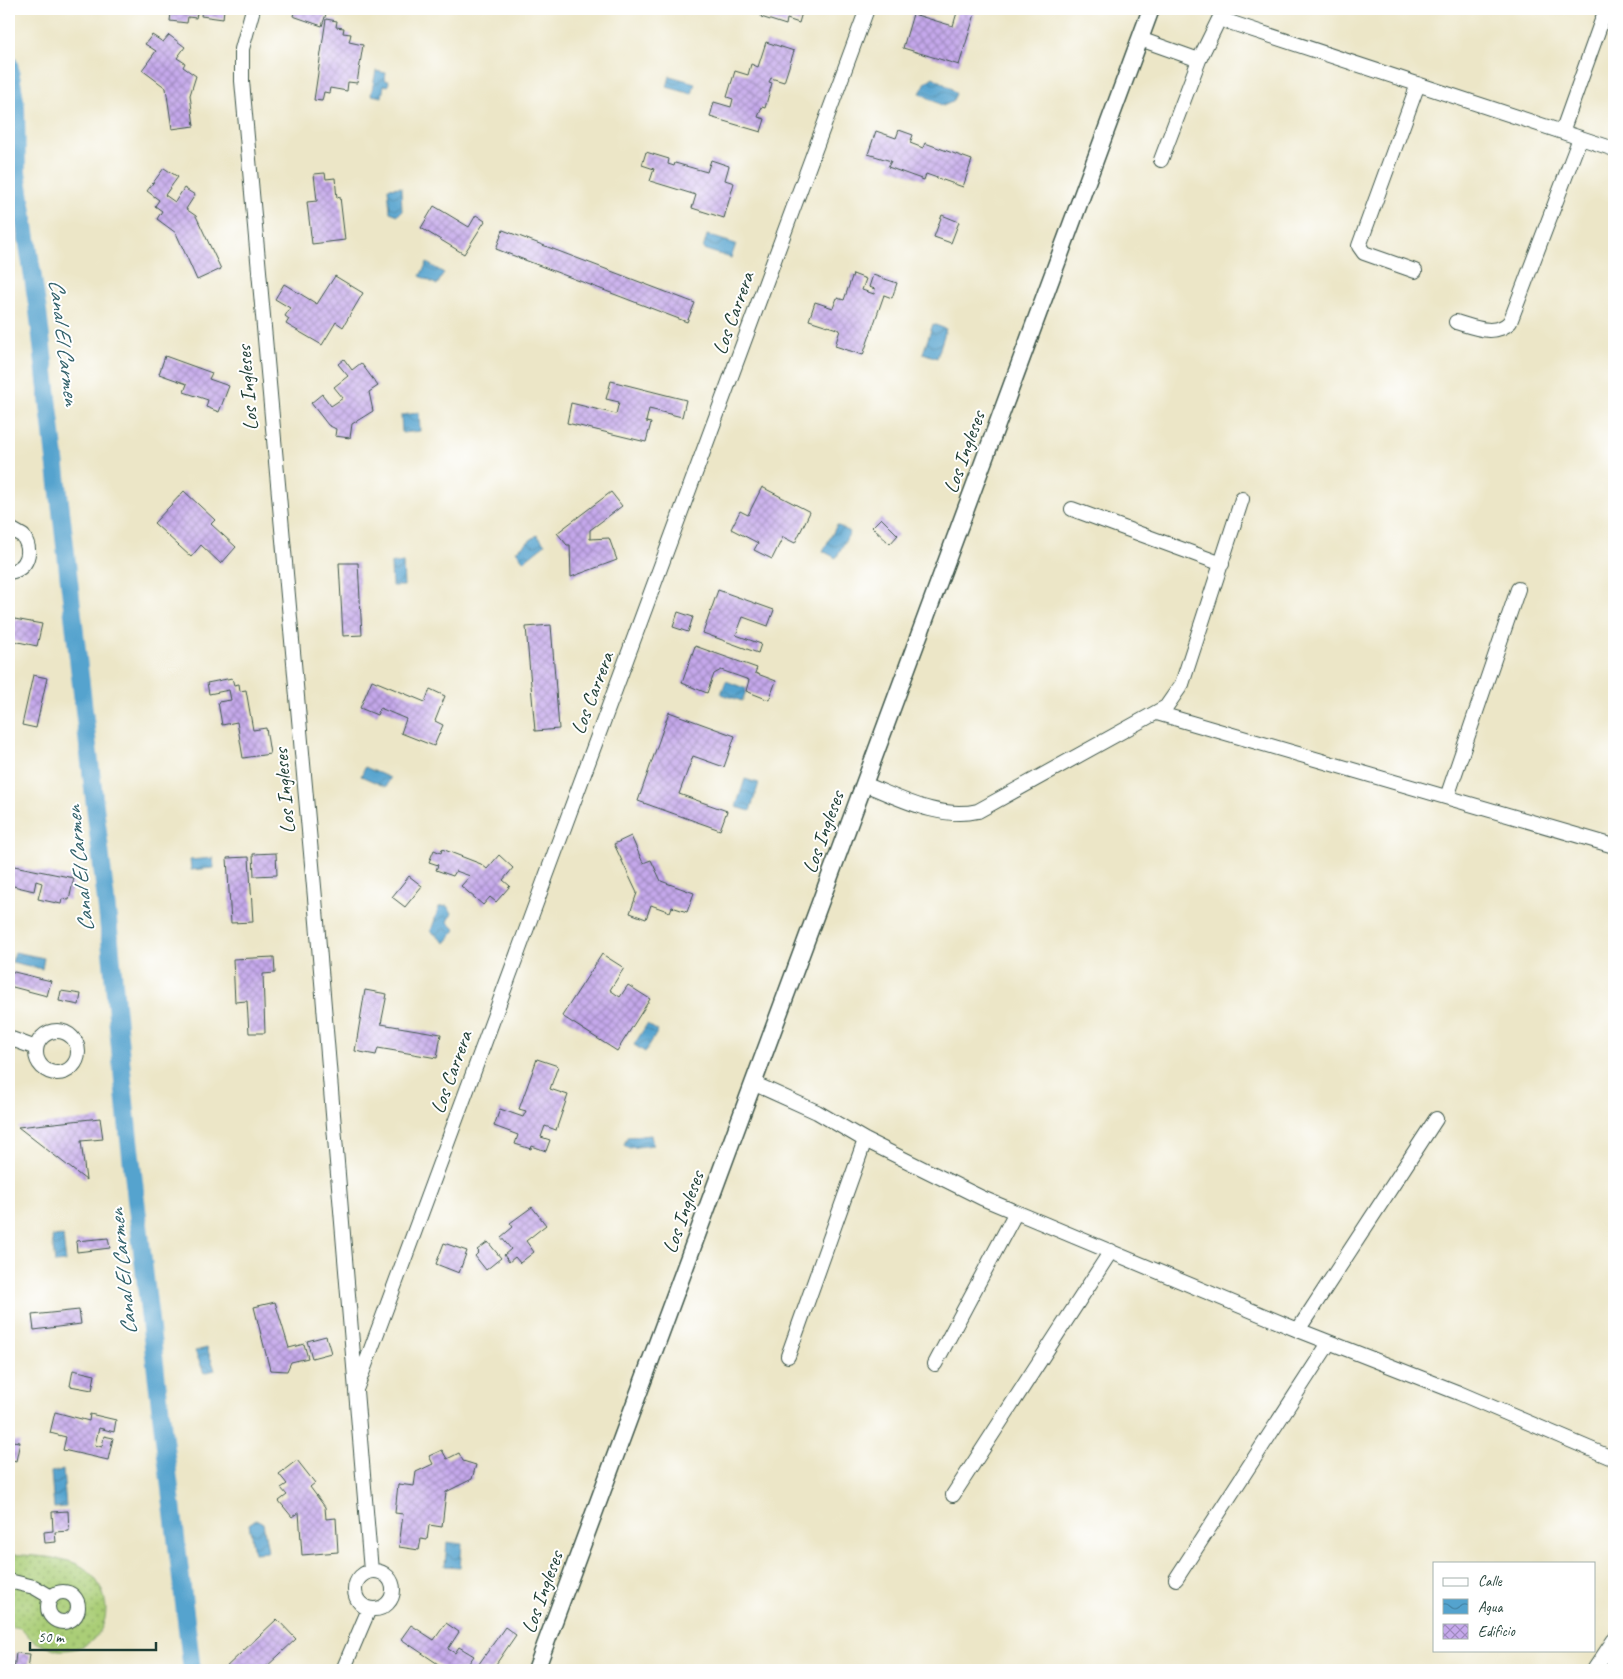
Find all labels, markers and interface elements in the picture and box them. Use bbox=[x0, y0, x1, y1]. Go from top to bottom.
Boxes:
street label: Los Carrera bbox=[706, 267, 760, 358]
water label: Canal El Carmen bbox=[42, 277, 86, 409]
street label: Los Ingleses bbox=[230, 342, 264, 432]
street label: Los Ingleses bbox=[937, 406, 991, 497]
street label: Los Carrera bbox=[565, 647, 620, 738]
street label: Los Ingleses bbox=[267, 745, 301, 835]
street label: Los Ingleses bbox=[796, 786, 850, 877]
water label: Canal El Carmen bbox=[59, 802, 101, 934]
street label: Los Carrera bbox=[424, 1026, 478, 1117]
street label: Los Ingleses bbox=[656, 1166, 710, 1257]
water label: Canal El Carmen bbox=[102, 1205, 144, 1337]
street label: Los Ingleses bbox=[515, 1546, 569, 1637]
legend bbox=[1433, 1562, 1596, 1652]
text: Calle bbox=[1478, 1572, 1503, 1591]
text: Agua bbox=[1478, 1598, 1503, 1617]
scale bar bbox=[30, 1619, 156, 1651]
text: Edificio bbox=[1478, 1622, 1516, 1641]
text: 50 m bbox=[38, 1628, 65, 1647]

